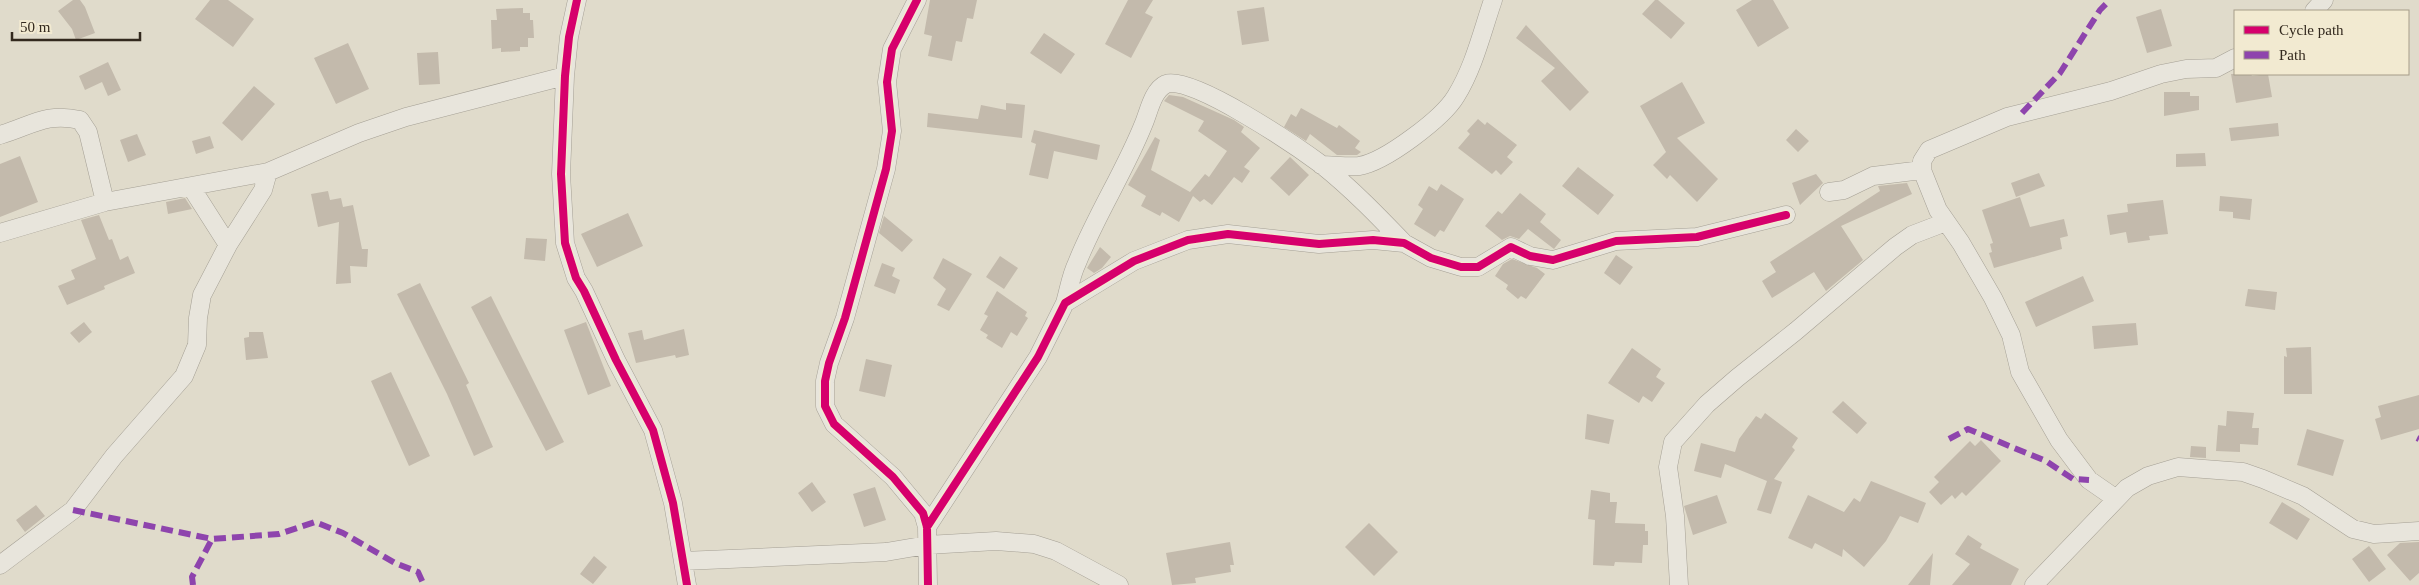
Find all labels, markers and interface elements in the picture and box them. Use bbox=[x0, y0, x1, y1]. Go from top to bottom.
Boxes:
scale bar bbox=[12, 10, 140, 42]
legend bbox=[2234, 10, 2409, 75]
text: 50 m bbox=[20, 19, 51, 35]
text: Cycle path bbox=[2279, 22, 2344, 38]
text: Path bbox=[2279, 47, 2306, 63]

